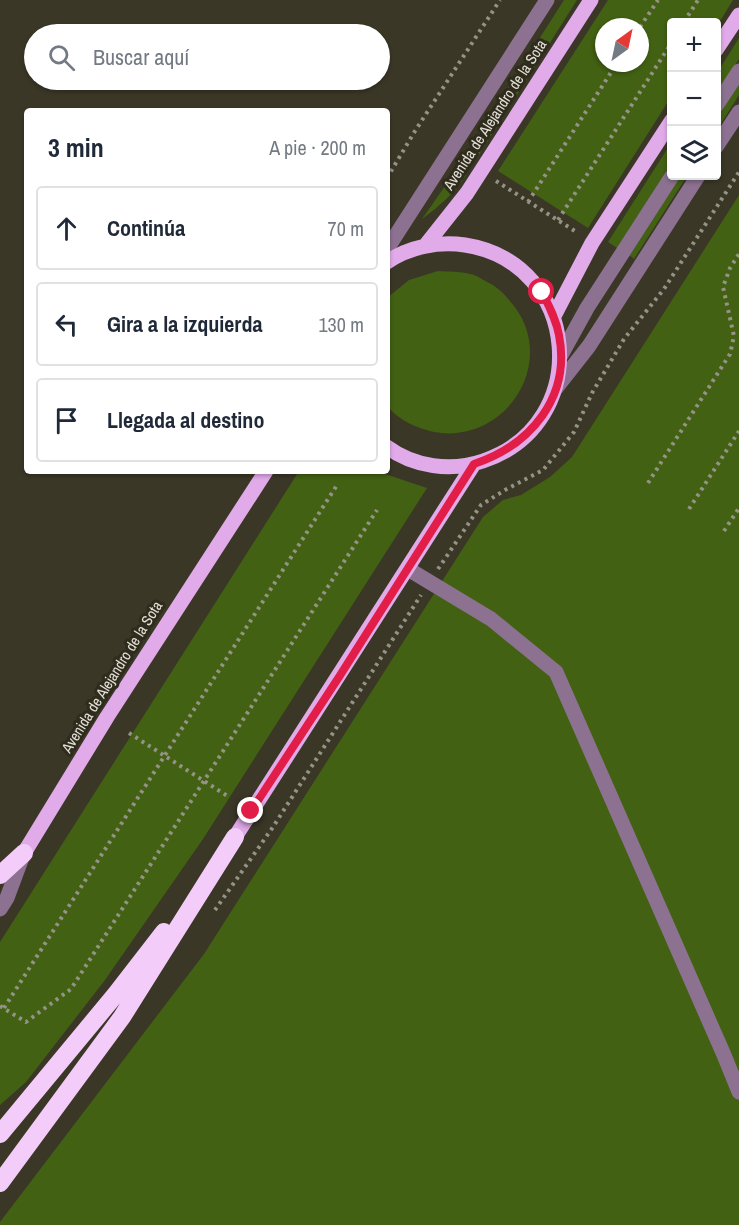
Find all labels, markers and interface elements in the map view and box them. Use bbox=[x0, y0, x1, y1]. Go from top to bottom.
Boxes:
north arrow bbox=[595, 18, 649, 72]
map controls bbox=[667, 18, 721, 180]
button: + bbox=[667, 18, 721, 72]
search box bbox=[24, 24, 390, 90]
street label: Avenida de Alejandro de la Sota bbox=[437, 35, 551, 195]
icon: search bbox=[45, 41, 78, 74]
text: Buscar aquí bbox=[93, 42, 189, 72]
button: − bbox=[667, 72, 721, 126]
button: layers bbox=[667, 126, 721, 180]
text: 3 min bbox=[48, 130, 104, 165]
text: A pie · 200 m bbox=[269, 134, 366, 161]
icon: ahead bbox=[50, 212, 83, 245]
text: Continúa bbox=[107, 213, 185, 243]
text: 70 m bbox=[328, 215, 364, 242]
route start bbox=[528, 278, 554, 304]
icon: left bbox=[50, 308, 83, 341]
text: Gira a la izquierda bbox=[107, 309, 262, 339]
text: 130 m bbox=[318, 311, 364, 338]
icon: arrive bbox=[50, 404, 83, 437]
text: Llegada al destino bbox=[107, 405, 264, 435]
street label: Avenida de Alejandro de la Sota bbox=[56, 597, 167, 758]
route end bbox=[237, 797, 263, 823]

